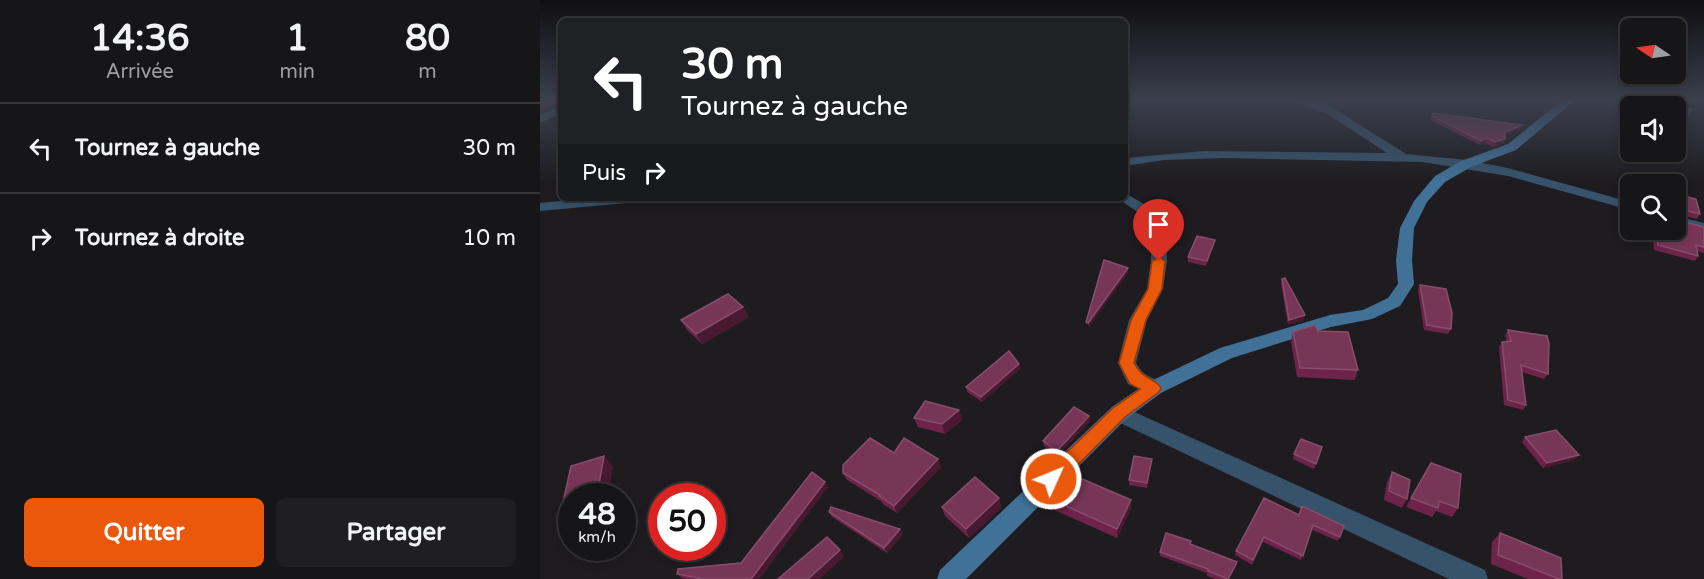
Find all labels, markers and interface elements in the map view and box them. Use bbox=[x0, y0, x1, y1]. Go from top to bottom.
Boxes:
text: 14:36 bbox=[90, 17, 190, 60]
text: 1 bbox=[286, 17, 309, 60]
text: 80 bbox=[405, 17, 450, 60]
north arrow bbox=[1620, 18, 1686, 84]
map controls bbox=[1620, 18, 1686, 240]
text: 30 m bbox=[681, 39, 783, 90]
icon: left bbox=[582, 42, 660, 120]
text: Arrivée bbox=[106, 60, 174, 84]
text: min bbox=[280, 60, 315, 84]
text: m bbox=[418, 60, 437, 84]
text: Tournez à gauche bbox=[681, 90, 908, 123]
button: sound bbox=[1620, 96, 1686, 162]
icon: left bbox=[24, 132, 57, 165]
text: Tournez à gauche bbox=[75, 135, 260, 161]
text: 30 m bbox=[462, 135, 516, 161]
icon: right bbox=[638, 156, 671, 189]
text: Puis bbox=[582, 160, 626, 186]
button: search bbox=[1620, 174, 1686, 240]
pin bbox=[1133, 199, 1184, 261]
icon: arrive bbox=[1142, 208, 1175, 241]
icon: right bbox=[24, 222, 57, 255]
text: Tournez à droite bbox=[75, 225, 244, 251]
text: 10 m bbox=[462, 225, 516, 251]
position arrow bbox=[1019, 447, 1083, 511]
speed limit sign: 50 bbox=[648, 483, 726, 561]
text: 48 bbox=[578, 496, 616, 533]
button: Quitter bbox=[24, 498, 264, 567]
button: Partager bbox=[276, 498, 516, 567]
text: km/h bbox=[578, 528, 616, 546]

